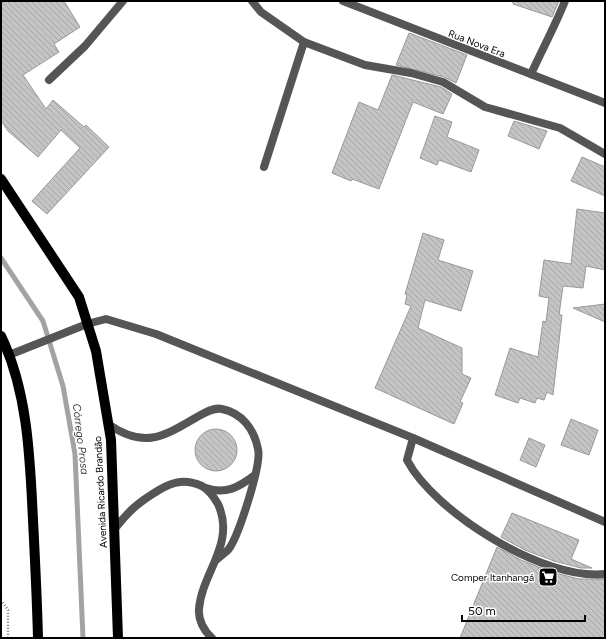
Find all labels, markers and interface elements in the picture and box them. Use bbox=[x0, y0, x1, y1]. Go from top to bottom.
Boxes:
street label: Rua Nova Era bbox=[447, 27, 507, 60]
water label: Córrego Prosa bbox=[70, 403, 91, 476]
street label: Avenida Ricardo Brandão bbox=[91, 435, 110, 548]
supermarket icon: Comper Itanhangá bbox=[537, 566, 559, 588]
place label: Comper Itanhangá bbox=[451, 571, 534, 584]
scale bar bbox=[462, 597, 585, 623]
text: 50 m bbox=[468, 604, 496, 618]

